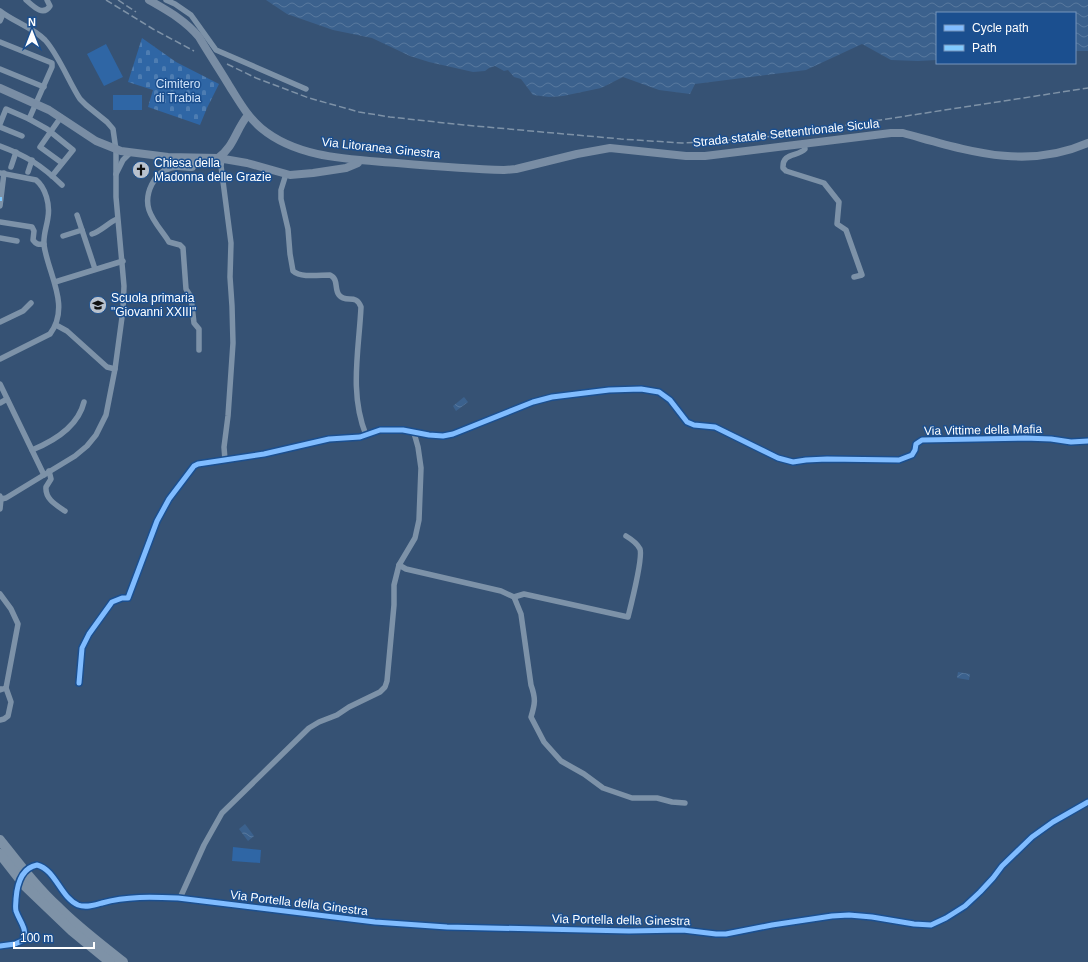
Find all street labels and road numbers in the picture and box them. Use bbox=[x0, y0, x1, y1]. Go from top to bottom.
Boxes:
street label: Strada statale Settentrionale Sicula bbox=[692, 116, 880, 150]
street label: Via Litoranea Ginestra bbox=[321, 135, 441, 161]
street label: Via Vittime della Mafia bbox=[924, 422, 1043, 438]
street label: Via Portella della Ginestra bbox=[229, 888, 369, 918]
street label: Via Portella della Ginestra bbox=[552, 912, 691, 928]

